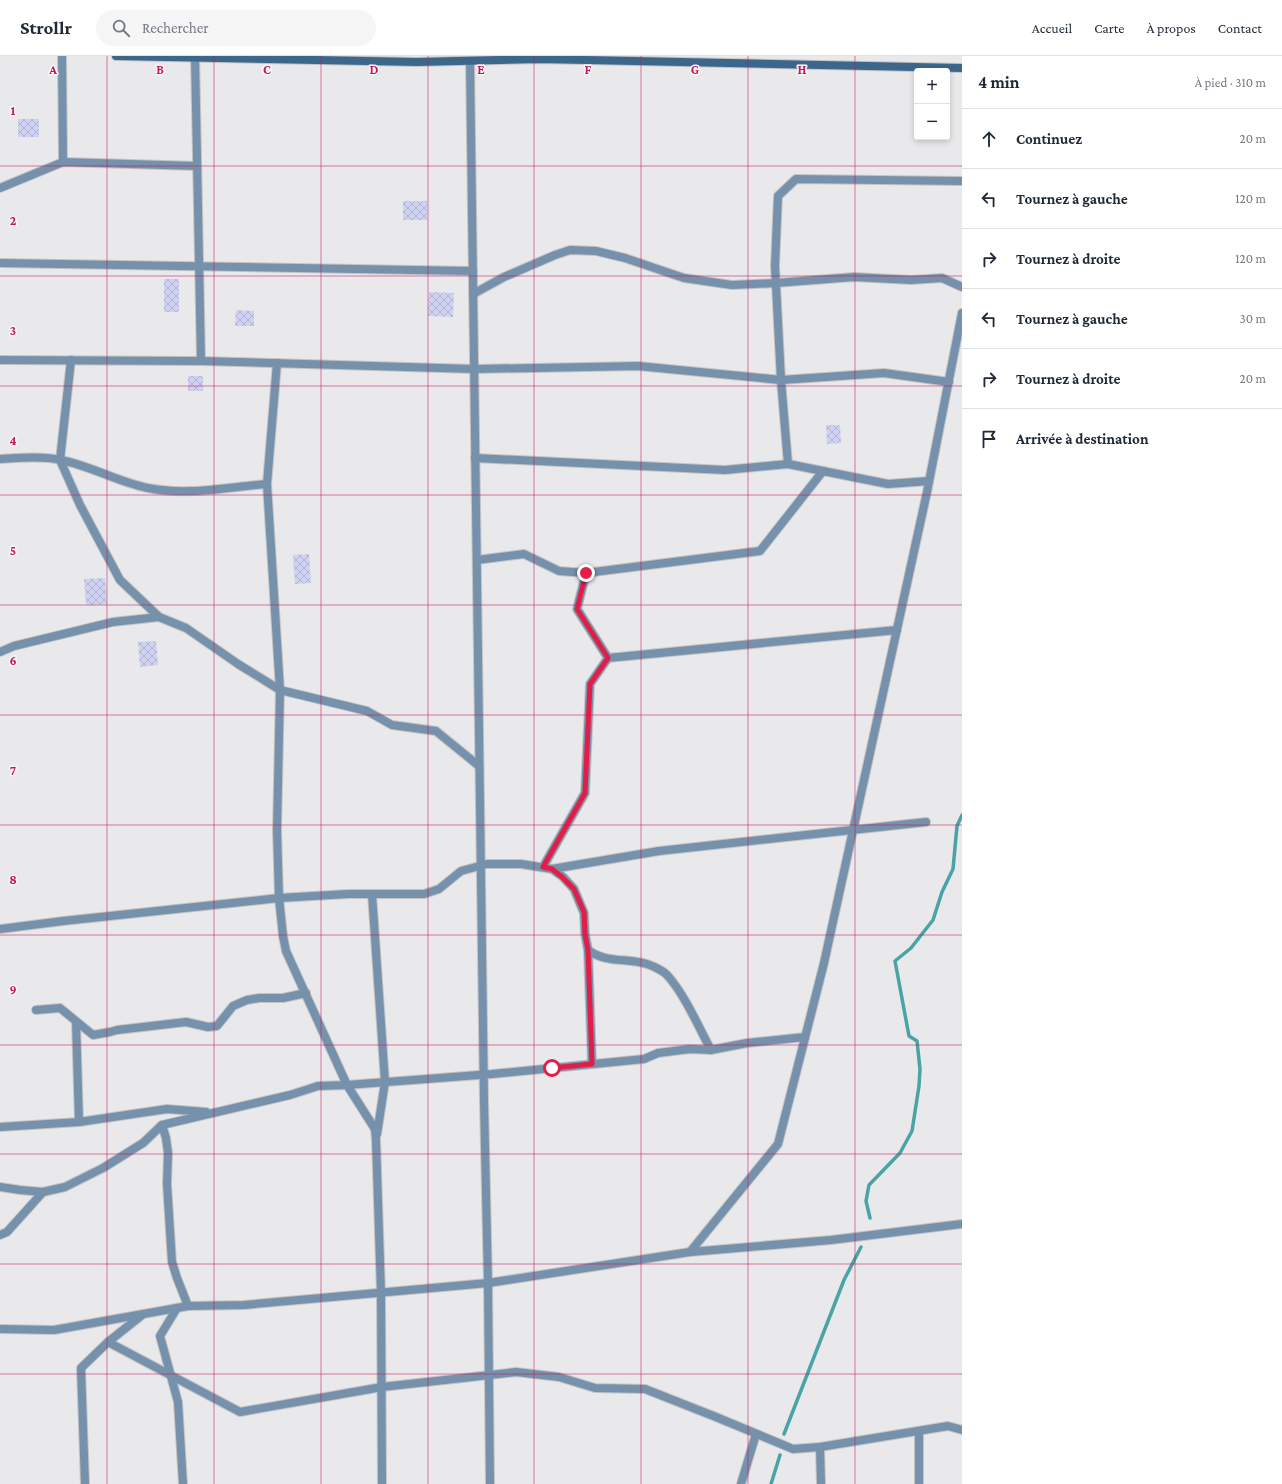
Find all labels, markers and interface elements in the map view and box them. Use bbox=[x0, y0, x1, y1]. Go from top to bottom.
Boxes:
search box bbox=[96, 10, 376, 46]
text: Strollr bbox=[20, 17, 72, 38]
icon: search bbox=[110, 17, 132, 39]
text: Rechercher bbox=[142, 20, 209, 36]
text: Accueil bbox=[1032, 20, 1072, 36]
text: Carte bbox=[1094, 20, 1125, 36]
text: À propos bbox=[1147, 20, 1196, 36]
text: Contact bbox=[1218, 20, 1262, 36]
text: A bbox=[48, 62, 57, 77]
text: B bbox=[156, 62, 164, 77]
text: C bbox=[263, 62, 271, 77]
text: D bbox=[370, 62, 379, 77]
text: E bbox=[477, 62, 485, 77]
text: F bbox=[585, 62, 592, 77]
text: G bbox=[691, 62, 699, 77]
text: H bbox=[798, 62, 807, 77]
map controls bbox=[914, 68, 950, 140]
button: + bbox=[914, 68, 950, 104]
text: 4 min bbox=[978, 73, 1020, 92]
text: À pied · 310 m bbox=[1195, 75, 1266, 90]
text: 1 bbox=[11, 103, 16, 118]
button: − bbox=[914, 104, 950, 140]
icon: ahead bbox=[978, 128, 1000, 150]
text: Continuez bbox=[1016, 131, 1082, 147]
text: 20 m bbox=[1240, 131, 1266, 146]
icon: left bbox=[978, 188, 1000, 210]
text: Tournez à gauche bbox=[1016, 191, 1128, 207]
text: 120 m bbox=[1235, 191, 1266, 206]
text: 2 bbox=[10, 213, 17, 228]
icon: right bbox=[978, 248, 1000, 270]
text: Tournez à droite bbox=[1016, 251, 1120, 267]
text: 120 m bbox=[1235, 251, 1266, 266]
icon: left bbox=[978, 308, 1000, 330]
text: Tournez à gauche bbox=[1016, 311, 1128, 327]
text: 30 m bbox=[1240, 311, 1266, 326]
text: 3 bbox=[10, 323, 16, 338]
icon: right bbox=[978, 368, 1000, 390]
text: Tournez à droite bbox=[1016, 371, 1120, 387]
text: 20 m bbox=[1240, 371, 1266, 386]
icon: arrive bbox=[978, 428, 1000, 450]
text: Arrivée à destination bbox=[1016, 431, 1149, 447]
text: 4 bbox=[9, 433, 17, 448]
text: 5 bbox=[10, 543, 16, 558]
route end bbox=[577, 564, 595, 582]
text: 6 bbox=[9, 653, 17, 668]
text: 7 bbox=[10, 763, 16, 778]
text: 8 bbox=[9, 872, 17, 887]
text: 9 bbox=[9, 982, 17, 997]
route start bbox=[543, 1059, 561, 1077]

